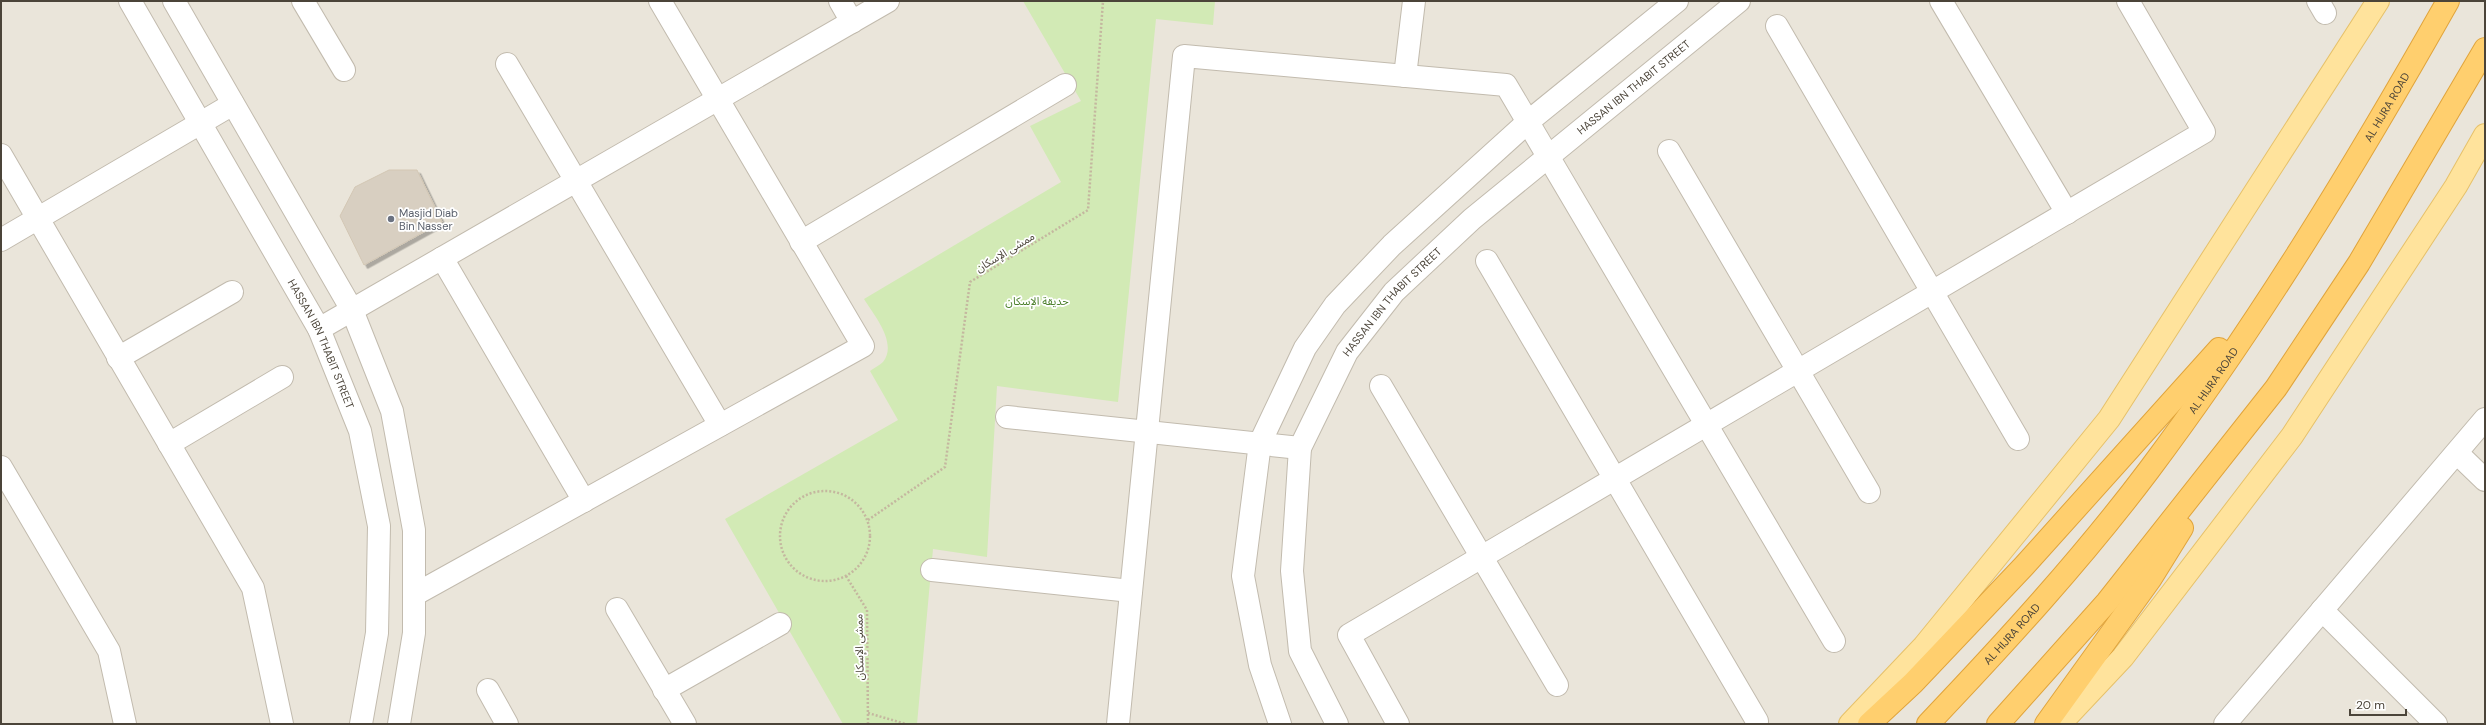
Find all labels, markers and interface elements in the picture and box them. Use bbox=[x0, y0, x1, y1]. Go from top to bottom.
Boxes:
street label: HASSAN IBN THABIT STREET bbox=[1574, 37, 1693, 137]
street label: AL HIJRA ROAD bbox=[2361, 70, 2413, 144]
place label: Masjid Diab Bin Nasser bbox=[399, 206, 458, 233]
marker: Masjid Diab Bin Nasser bbox=[386, 214, 396, 224]
street label: ممشى الإسكان bbox=[973, 229, 1038, 276]
street label: HASSAN IBN THABIT STREET bbox=[1339, 244, 1444, 359]
street label: HASSAN IBN THABIT STREET bbox=[285, 276, 357, 411]
park label: حديقة الإسكان bbox=[1005, 294, 1069, 309]
street label: AL HIJRA ROAD bbox=[2185, 344, 2241, 417]
street label: AL HIJRA ROAD bbox=[1980, 600, 2043, 667]
street label: ممشى الإسكان bbox=[851, 613, 868, 680]
scale bar bbox=[2350, 691, 2406, 717]
text: 20 m bbox=[2356, 697, 2385, 713]

